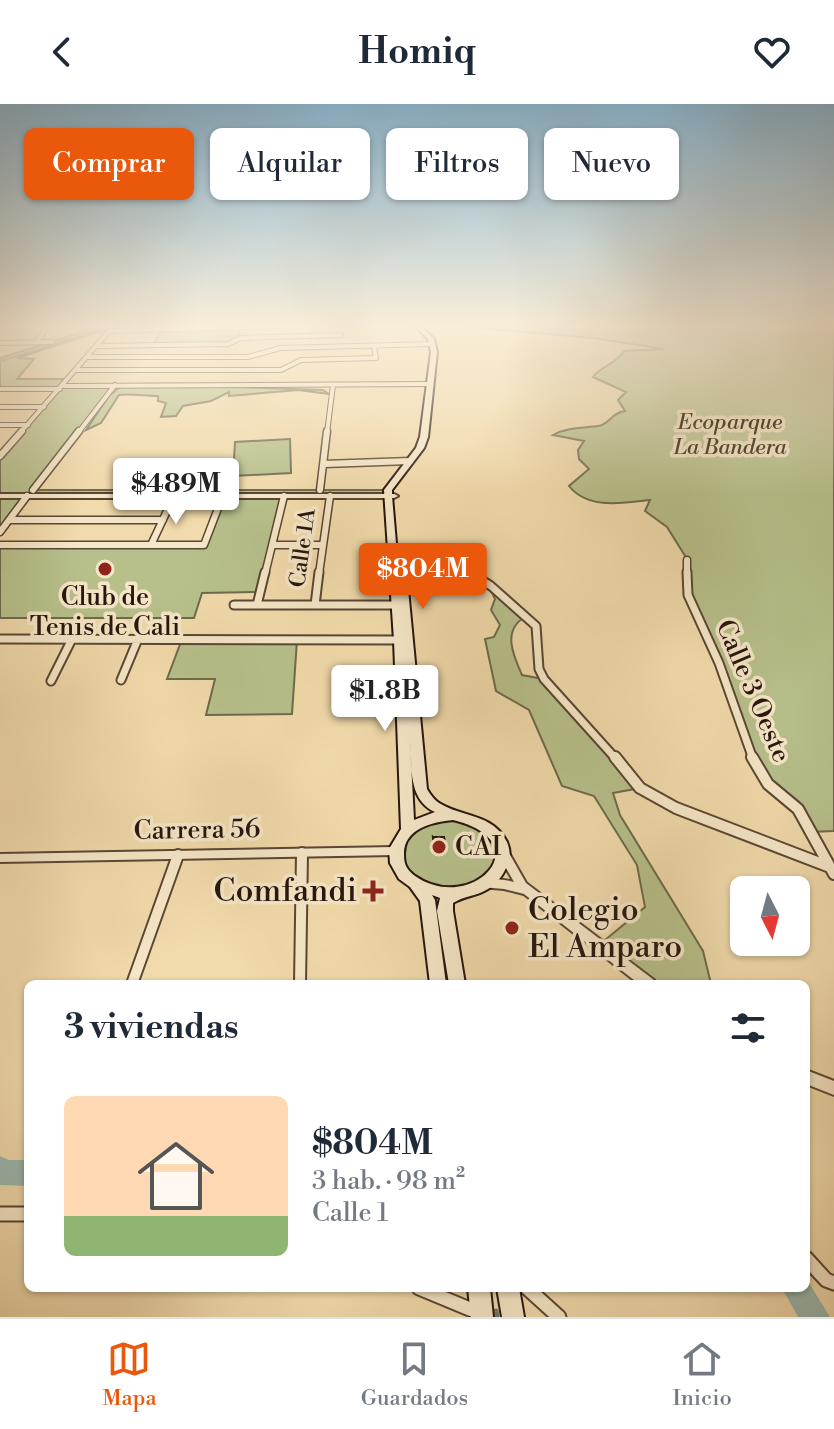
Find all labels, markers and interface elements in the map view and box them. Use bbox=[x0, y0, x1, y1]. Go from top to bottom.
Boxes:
icon: back bbox=[40, 30, 84, 74]
text: Homiq bbox=[358, 30, 476, 75]
icon: heart bbox=[750, 30, 794, 74]
chip: Comprar bbox=[24, 128, 194, 200]
chip: Alquilar bbox=[210, 128, 370, 200]
chip: Filtros bbox=[386, 128, 528, 200]
chip: Nuevo bbox=[544, 128, 679, 200]
park label: Ecoparque La Bandera bbox=[673, 409, 787, 461]
pin: $489M bbox=[120, 458, 232, 526]
text: $489M bbox=[131, 468, 221, 500]
street label: Calle 1A bbox=[284, 506, 322, 589]
pin: $804M bbox=[367, 543, 479, 611]
text: $804M bbox=[377, 553, 469, 585]
marker: Club de Tenis de Cali bbox=[96, 560, 114, 578]
place label: Club de Tenis de Cali bbox=[30, 581, 180, 643]
street label: Calle 3 Oeste bbox=[709, 615, 797, 767]
pin: $1.8B bbox=[329, 665, 441, 733]
text: $1.8B bbox=[349, 675, 421, 707]
street label: Carrera 56 bbox=[133, 813, 261, 847]
place label: CAI bbox=[455, 831, 501, 863]
marker: CAI bbox=[430, 838, 448, 856]
place label: Comfandi bbox=[213, 871, 357, 911]
north arrow bbox=[730, 876, 810, 956]
map controls bbox=[730, 876, 810, 956]
marker: Comfandi bbox=[364, 882, 382, 900]
place label: Colegio El Amparo bbox=[528, 890, 682, 967]
marker: Colegio El Amparo bbox=[503, 919, 521, 937]
icon: filters bbox=[726, 1006, 770, 1050]
text: 3 viviendas bbox=[64, 1007, 239, 1049]
text: $804M bbox=[312, 1123, 433, 1165]
icon: home bbox=[128, 1128, 224, 1224]
text: 3 hab. · 98 m² bbox=[312, 1165, 465, 1197]
text: Calle 1 bbox=[312, 1197, 388, 1229]
tab: Mapa bbox=[102, 1337, 157, 1412]
tab: Guardados bbox=[361, 1337, 468, 1412]
tab: Inicio bbox=[672, 1337, 732, 1412]

